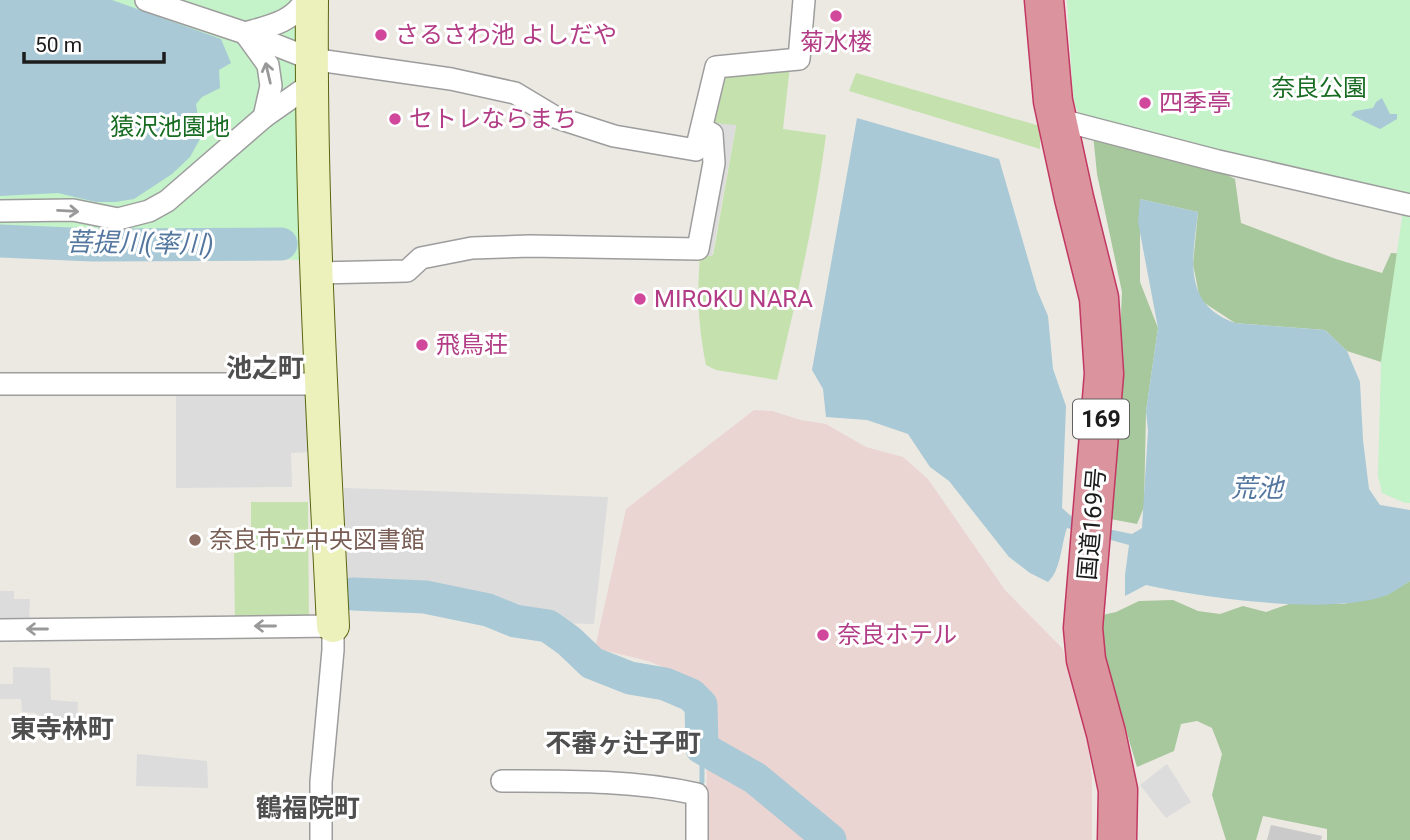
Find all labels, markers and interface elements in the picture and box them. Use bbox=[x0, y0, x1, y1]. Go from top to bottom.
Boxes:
marker: 菊水楼 bbox=[828, 8, 844, 24]
scale bar bbox=[24, 21, 164, 65]
place label: さるさわ池 よしだや bbox=[395, 21, 617, 49]
marker: さるさわ池 よしだや bbox=[373, 27, 389, 43]
place label: 菊水楼 bbox=[800, 28, 872, 56]
text: 50 m bbox=[35, 33, 82, 57]
one-way arrow bbox=[261, 63, 274, 85]
park label: 奈良公園 bbox=[1271, 74, 1367, 102]
place label: 四季亭 bbox=[1159, 89, 1231, 117]
marker: 四季亭 bbox=[1137, 95, 1153, 111]
place label: セトレならまち bbox=[409, 105, 577, 133]
marker: セトレならまち bbox=[387, 111, 403, 127]
park label: 猿沢池園地 bbox=[110, 113, 230, 141]
one-way arrow bbox=[56, 205, 79, 218]
water label: 菩提川(率川) bbox=[66, 227, 214, 259]
place label: MIROKU NARA bbox=[654, 285, 813, 313]
marker: MIROKU NARA bbox=[632, 291, 648, 307]
place label: 飛鳥荘 bbox=[436, 331, 508, 359]
marker: 飛鳥荘 bbox=[414, 337, 430, 353]
district label: 池之町 bbox=[226, 353, 304, 383]
road number: 169 bbox=[1073, 400, 1129, 438]
street label: 国道169号 bbox=[1073, 467, 1111, 581]
water label: 荒池 bbox=[1231, 473, 1286, 503]
place label: 奈良市立中央図書館 bbox=[209, 526, 425, 554]
marker: 奈良市立中央図書館 bbox=[187, 532, 203, 548]
one-way arrow bbox=[253, 619, 276, 633]
place label: 奈良ホテル bbox=[837, 621, 957, 649]
one-way arrow bbox=[26, 623, 49, 636]
marker: 奈良ホテル bbox=[815, 627, 831, 643]
district label: 東寺林町 bbox=[10, 714, 114, 744]
district label: 不審ヶ辻子町 bbox=[545, 728, 701, 758]
district label: 鶴福院町 bbox=[256, 793, 360, 823]

